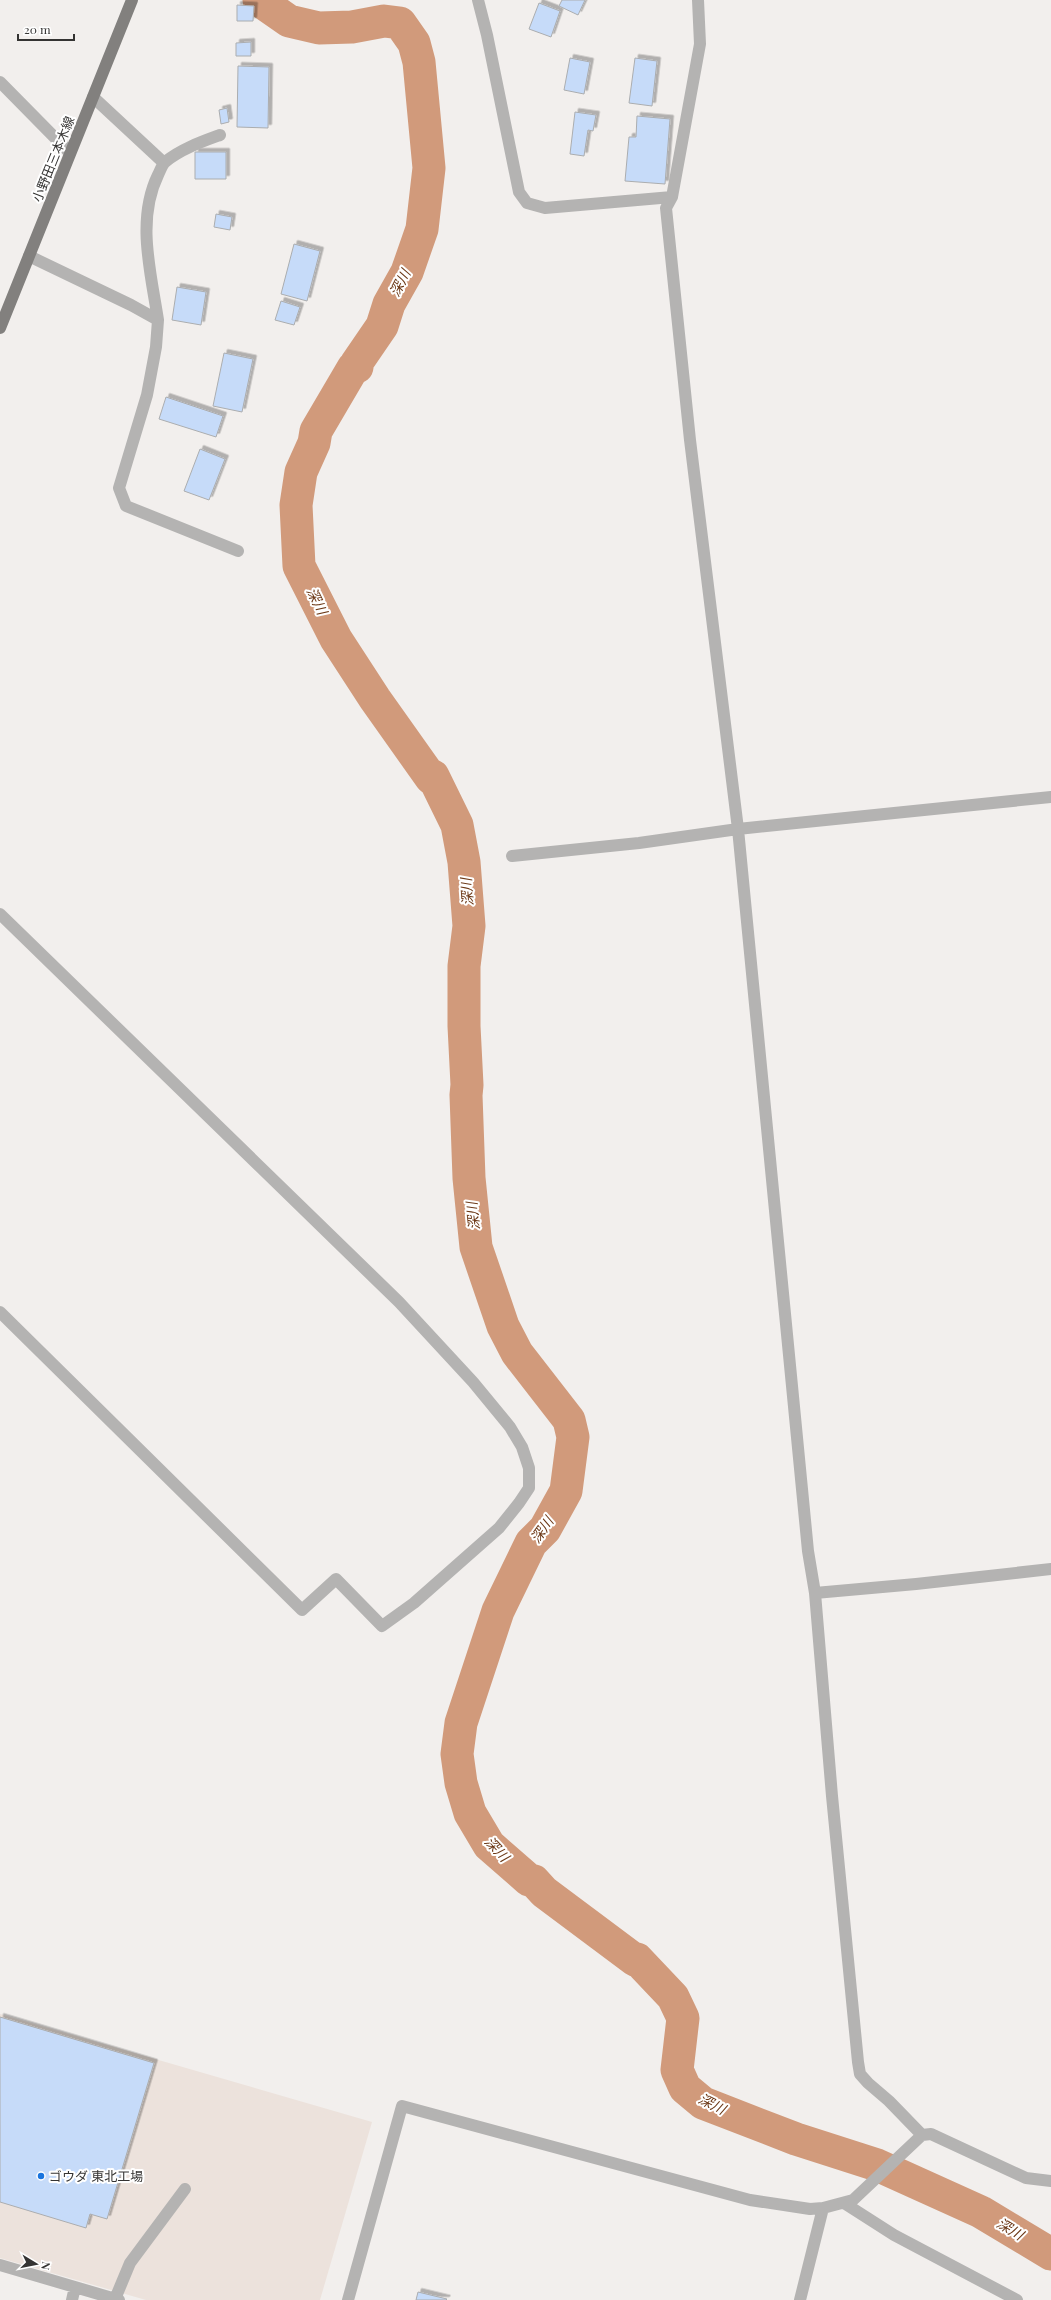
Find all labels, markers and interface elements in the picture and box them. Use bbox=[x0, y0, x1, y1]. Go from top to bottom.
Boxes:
scale bar bbox=[18, 16, 74, 42]
text: 20 m bbox=[24, 21, 51, 37]
street label: 小野田三本木線 bbox=[28, 113, 77, 204]
water label: 深川 bbox=[385, 264, 415, 300]
water label: 深川 bbox=[303, 584, 333, 619]
water label: 深川 bbox=[456, 875, 477, 907]
water label: 深川 bbox=[461, 1199, 483, 1231]
water label: 深川 bbox=[526, 1511, 559, 1547]
water label: 深川 bbox=[481, 1832, 515, 1867]
water label: 深川 bbox=[695, 2089, 731, 2119]
place label: ゴウダ 東北工場 bbox=[49, 2167, 143, 2184]
marker: ゴウダ 東北工場 bbox=[36, 2171, 46, 2181]
water label: 深川 bbox=[993, 2213, 1029, 2245]
north arrow bbox=[16, 2244, 56, 2284]
text: N bbox=[38, 2261, 54, 2271]

